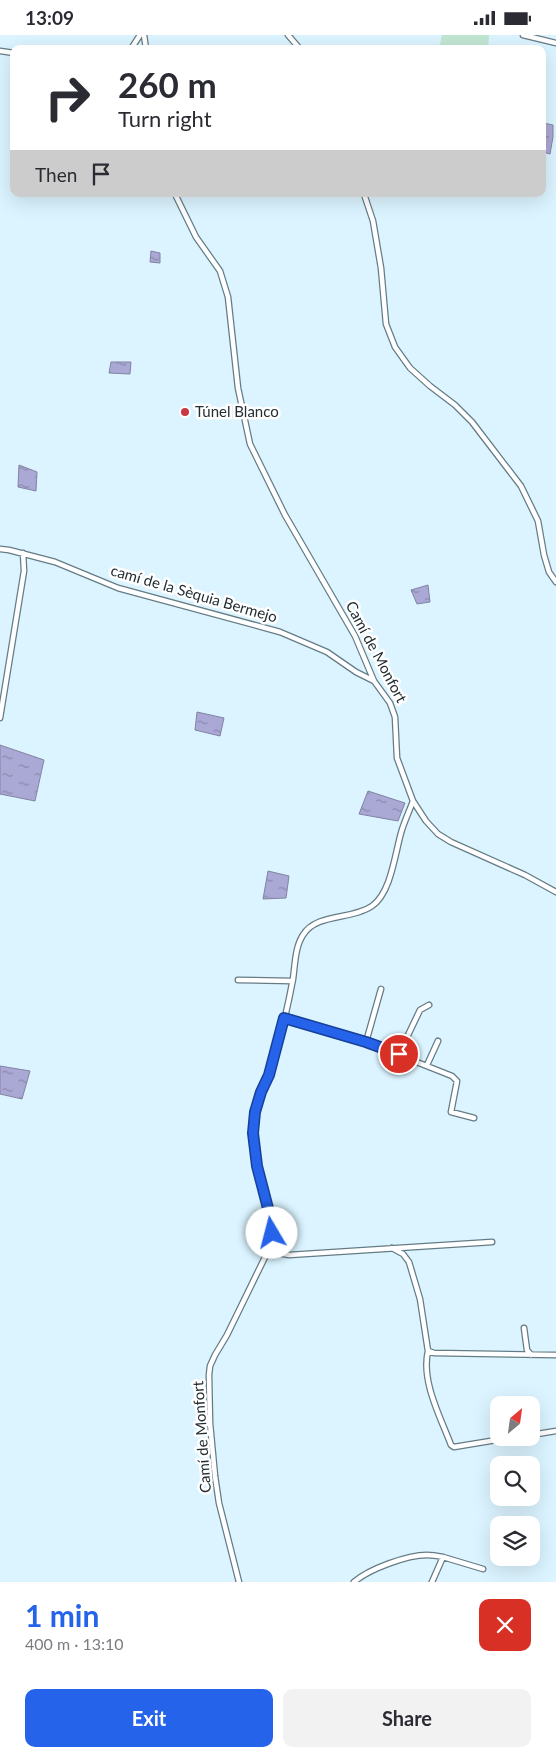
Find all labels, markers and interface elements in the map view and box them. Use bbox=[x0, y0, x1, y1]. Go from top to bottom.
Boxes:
text: 13:09 bbox=[25, 6, 74, 29]
text: 260 m bbox=[118, 63, 217, 105]
icon: right bbox=[35, 65, 100, 130]
text: Turn right bbox=[118, 105, 212, 132]
icon: arrive bbox=[87, 160, 115, 188]
text: Then bbox=[35, 163, 77, 186]
place label: Túnel Blanco bbox=[195, 402, 279, 420]
marker: Túnel Blanco bbox=[179, 406, 191, 418]
street label: camí de la Sèquia Bermejo bbox=[109, 561, 280, 625]
street label: Camí de Monfort bbox=[343, 598, 411, 706]
pin bbox=[378, 1033, 420, 1075]
icon: arrive bbox=[385, 1040, 413, 1068]
position arrow bbox=[245, 1206, 297, 1258]
street label: Camí de Monfort bbox=[188, 1380, 214, 1494]
north arrow bbox=[490, 1396, 540, 1446]
map controls bbox=[490, 1396, 540, 1566]
button: search bbox=[490, 1456, 540, 1506]
button: layers bbox=[490, 1516, 540, 1566]
text: 1 min bbox=[25, 1597, 99, 1633]
button: close bbox=[479, 1599, 531, 1651]
text: 400 m · 13:10 bbox=[25, 1634, 124, 1653]
button: Exit bbox=[25, 1689, 273, 1747]
button: Share bbox=[283, 1689, 531, 1747]

